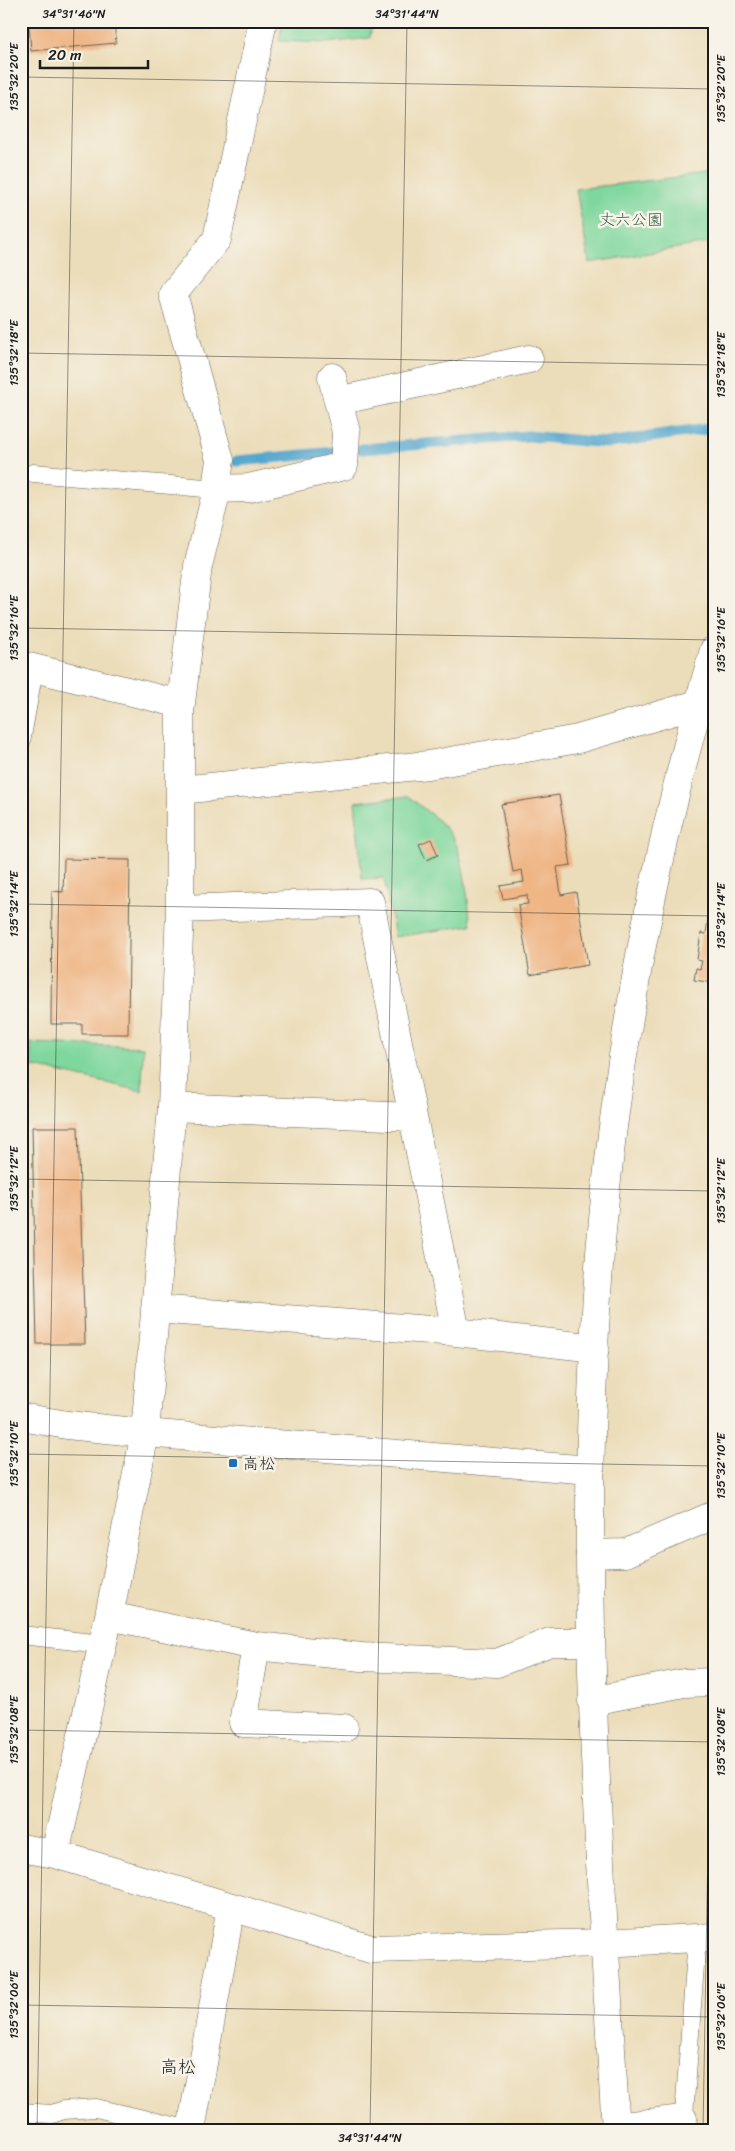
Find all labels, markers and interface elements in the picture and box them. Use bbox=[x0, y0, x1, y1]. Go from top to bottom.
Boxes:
text: 34°31'46"N bbox=[42, 3, 106, 25]
text: 34°31'44"N bbox=[375, 3, 440, 25]
scale bar bbox=[40, 38, 148, 70]
text: 135°32'20"E bbox=[3, 42, 25, 111]
text: 20 m bbox=[48, 42, 82, 68]
text: 135°32'20"E bbox=[710, 54, 732, 123]
park label: 丈六公園 bbox=[599, 205, 663, 234]
text: 135°32'18"E bbox=[3, 319, 25, 386]
text: 135°32'18"E bbox=[710, 331, 732, 398]
text: 135°32'16"E bbox=[3, 594, 25, 661]
text: 135°32'16"E bbox=[710, 606, 732, 673]
text: 135°32'14"E bbox=[3, 869, 25, 937]
text: 135°32'14"E bbox=[710, 881, 732, 949]
text: 135°32'12"E bbox=[3, 1145, 25, 1212]
text: 135°32'12"E bbox=[710, 1157, 732, 1224]
text: 135°32'10"E bbox=[3, 1419, 25, 1487]
text: 135°32'10"E bbox=[710, 1431, 732, 1499]
place label: 高松 bbox=[243, 1449, 275, 1478]
marker: 高松 bbox=[227, 1457, 239, 1469]
text: 135°32'08"E bbox=[3, 1694, 25, 1764]
text: 135°32'08"E bbox=[710, 1706, 732, 1776]
text: 135°32'06"E bbox=[3, 1970, 25, 2039]
text: 135°32'06"E bbox=[710, 1982, 732, 2051]
district label: 高松 bbox=[160, 2051, 196, 2083]
text: 34°31'44"N bbox=[338, 2127, 403, 2149]

